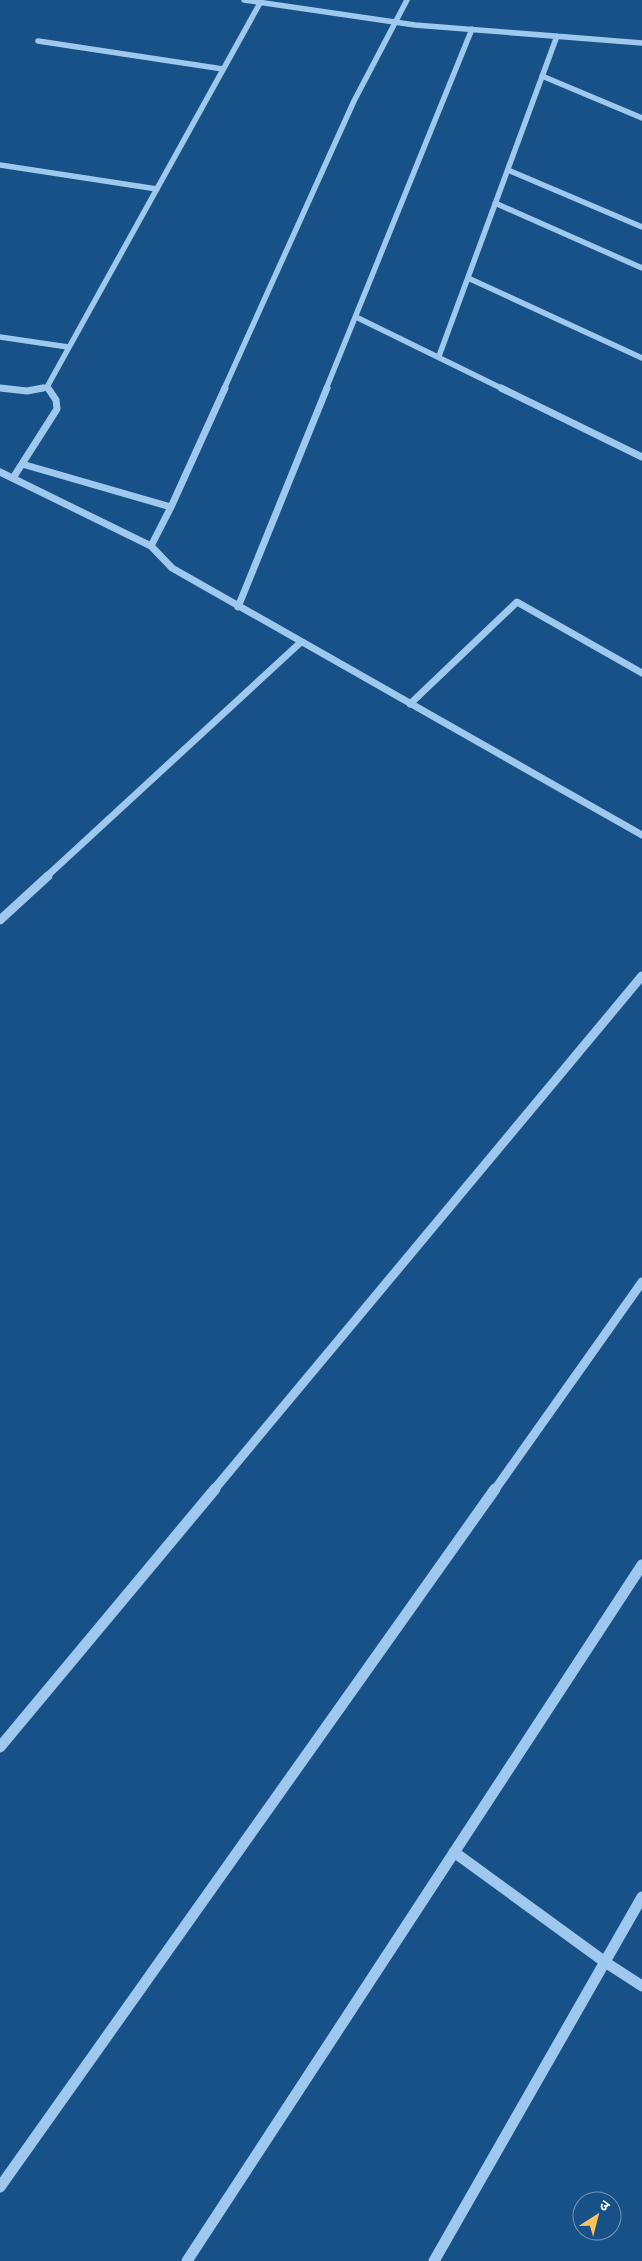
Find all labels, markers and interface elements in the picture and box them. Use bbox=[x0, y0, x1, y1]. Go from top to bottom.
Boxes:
north arrow bbox=[572, 2191, 622, 2241]
text: उ bbox=[597, 2197, 613, 2215]

